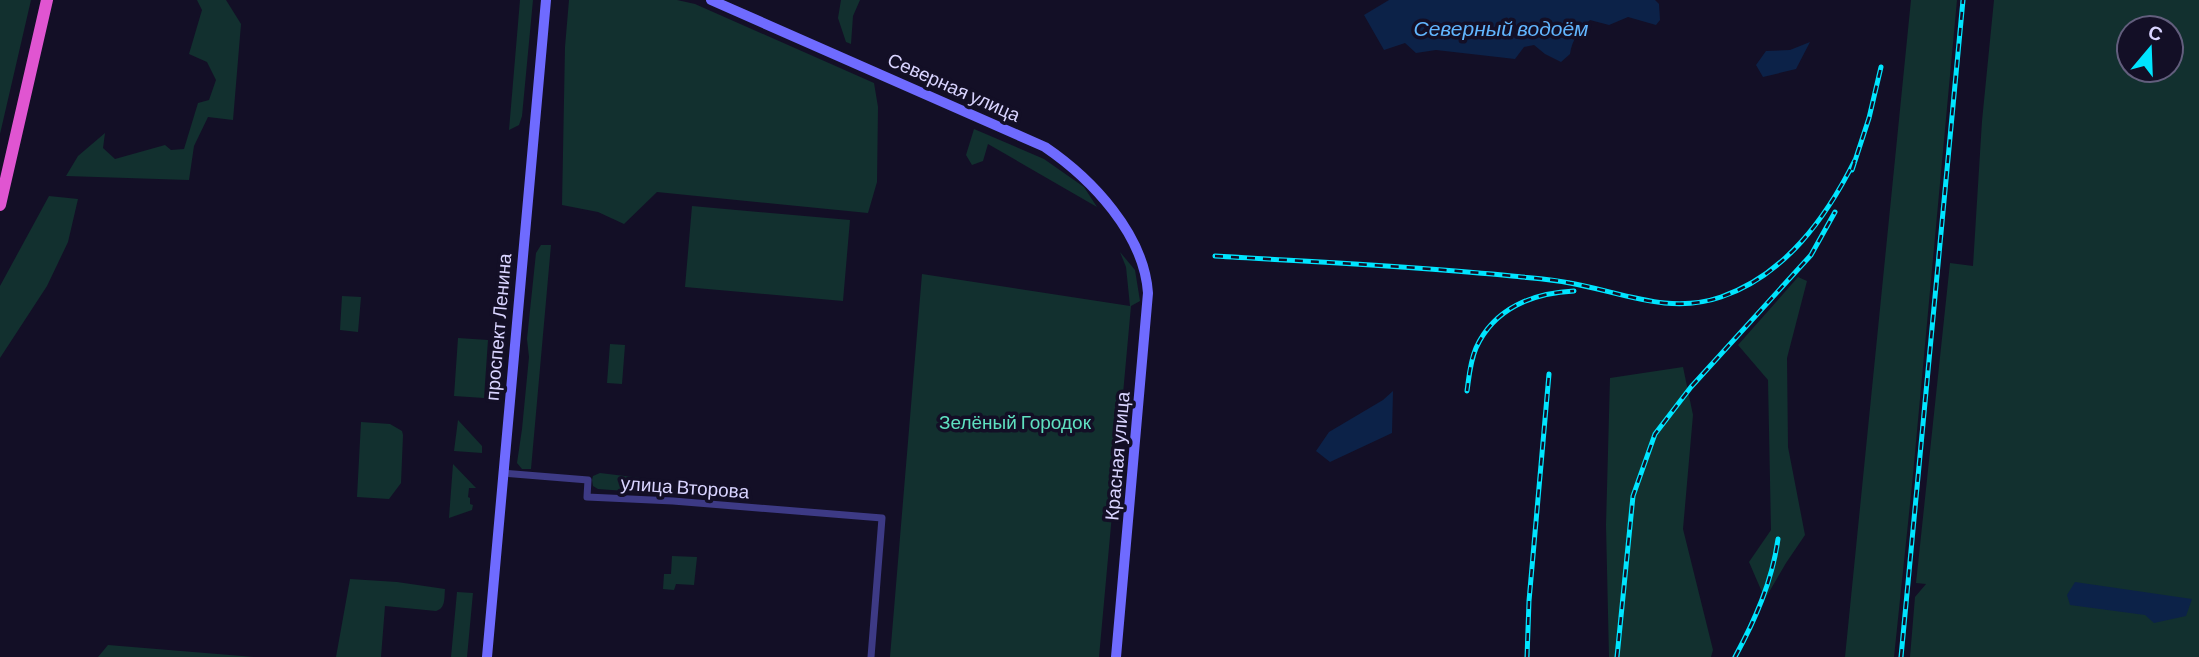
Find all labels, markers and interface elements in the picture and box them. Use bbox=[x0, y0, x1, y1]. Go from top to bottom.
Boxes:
north arrow bbox=[2115, 14, 2185, 84]
water label: Северный водоём bbox=[1413, 15, 1589, 40]
text: С bbox=[2145, 19, 2166, 46]
street label: Северная улица bbox=[884, 47, 1024, 126]
street label: проспект Ленина bbox=[480, 252, 515, 402]
street label: Красная улица bbox=[1099, 390, 1134, 521]
park label: Зелёный Городок bbox=[939, 410, 1092, 433]
street label: улица Второва bbox=[620, 471, 750, 502]

